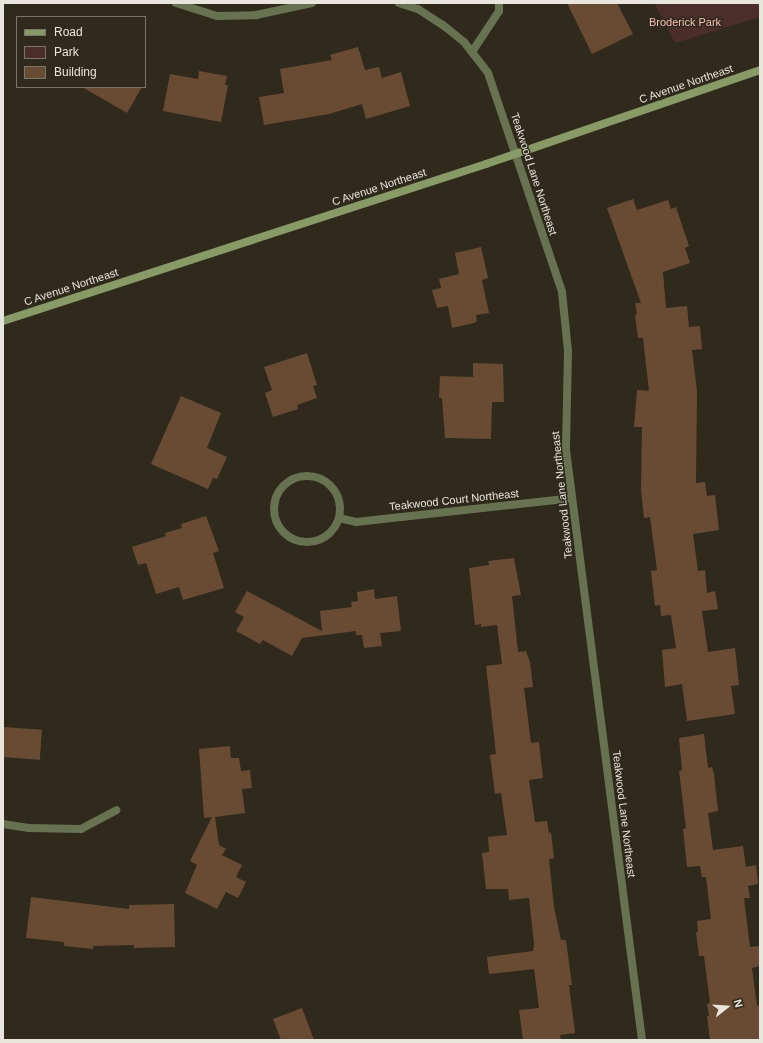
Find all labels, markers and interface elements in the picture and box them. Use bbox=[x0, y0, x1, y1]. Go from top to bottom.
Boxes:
park label: Broderick Park bbox=[649, 15, 721, 29]
legend bbox=[16, 16, 146, 88]
text: Road bbox=[54, 25, 83, 39]
text: Park bbox=[54, 45, 79, 59]
street label: C Avenue Northeast bbox=[637, 62, 735, 106]
text: Building bbox=[54, 65, 97, 79]
street label: Teakwood Lane Northeast bbox=[508, 111, 560, 237]
street label: C Avenue Northeast bbox=[330, 165, 428, 209]
street label: C Avenue Northeast bbox=[22, 265, 120, 309]
street label: Teakwood Lane Northeast bbox=[549, 431, 575, 559]
street label: Teakwood Court Northeast bbox=[389, 487, 519, 513]
street label: Teakwood Lane Northeast bbox=[610, 750, 638, 878]
north arrow bbox=[707, 987, 747, 1027]
text: N bbox=[732, 998, 745, 1009]

